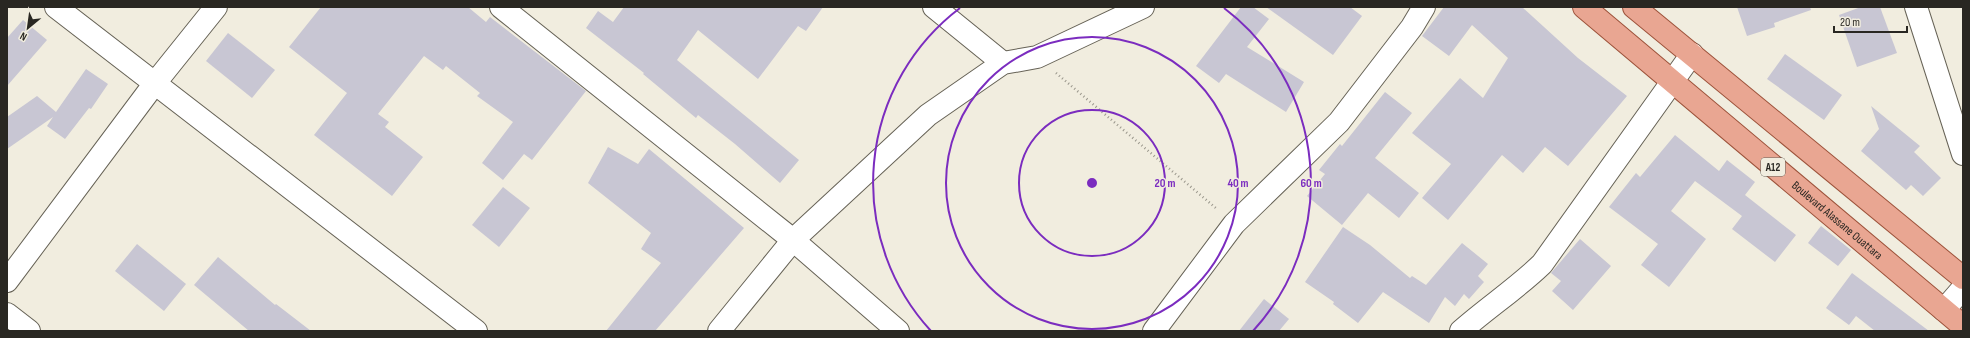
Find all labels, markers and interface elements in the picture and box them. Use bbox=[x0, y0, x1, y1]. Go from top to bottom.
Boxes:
north arrow bbox=[8, 8, 48, 48]
scale bar bbox=[1834, 8, 1907, 34]
text: 20 m bbox=[1840, 15, 1860, 30]
text: N bbox=[18, 29, 29, 43]
road number: A12 bbox=[1761, 158, 1785, 176]
centre of rings bbox=[1085, 176, 1099, 190]
text: 20 m bbox=[1155, 176, 1175, 191]
text: 40 m bbox=[1227, 176, 1249, 191]
text: 60 m bbox=[1300, 176, 1322, 191]
street label: Boulevard Alassane Ouattara bbox=[1788, 178, 1886, 263]

